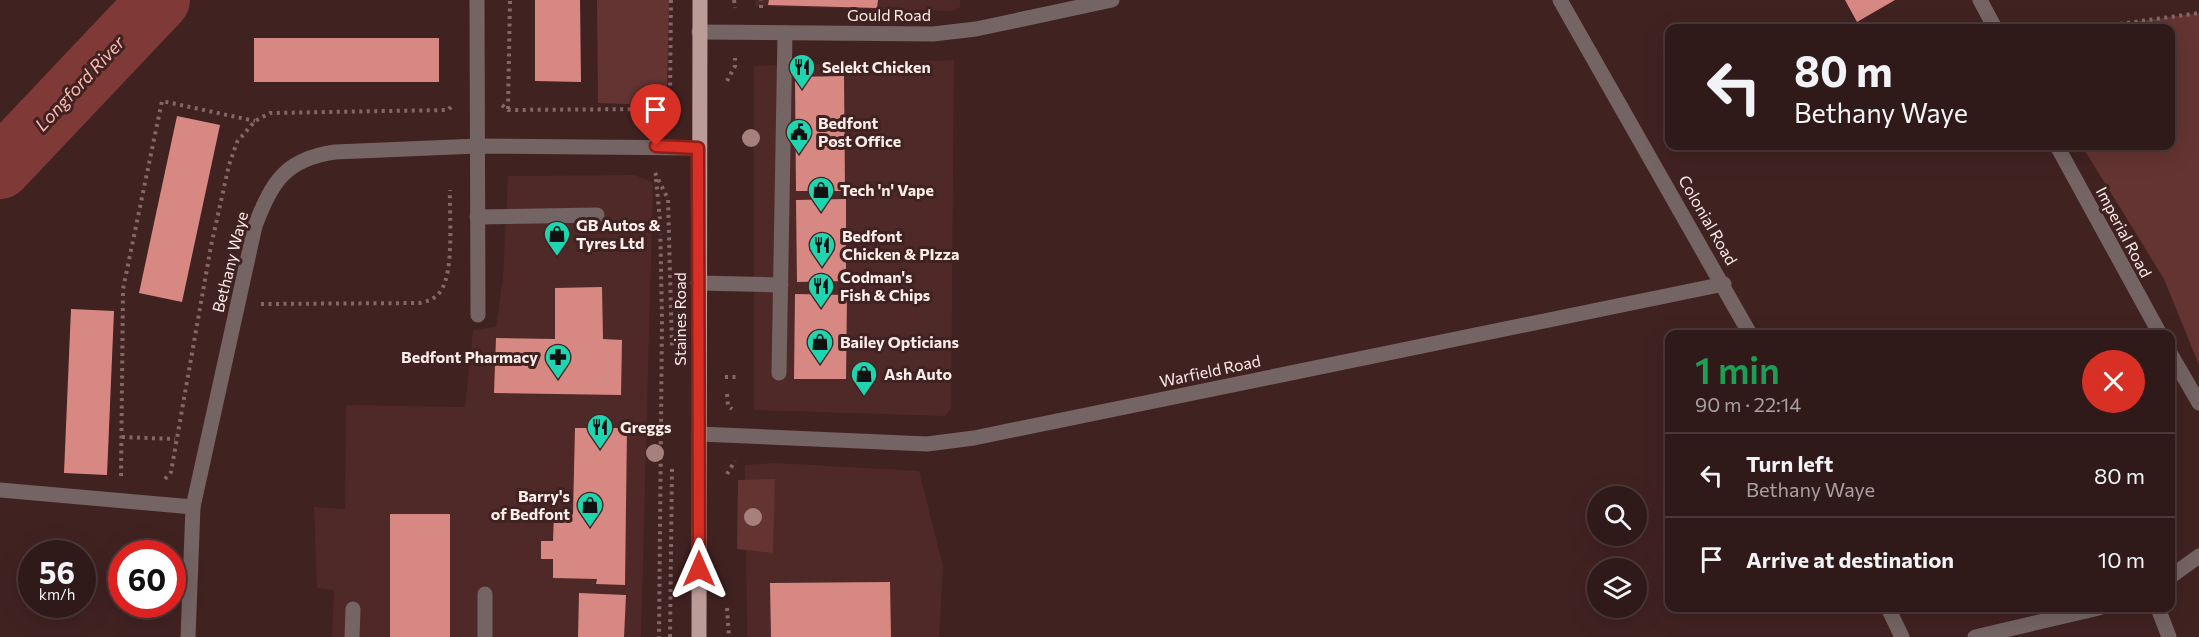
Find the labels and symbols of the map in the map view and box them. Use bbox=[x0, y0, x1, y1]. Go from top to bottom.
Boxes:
street label: Gould Road bbox=[847, 5, 931, 24]
water label: Longford River bbox=[30, 31, 129, 135]
restaurant icon: Selekt Chicken bbox=[787, 52, 817, 90]
place label: Selekt Chicken bbox=[822, 57, 931, 76]
pin bbox=[630, 84, 681, 146]
place label: Bedfont Post Office bbox=[818, 113, 901, 150]
public building icon: Bedfont Post Office bbox=[784, 117, 814, 155]
street label: Colonial Road bbox=[1675, 172, 1742, 268]
shop icon: Tech 'n' Vape bbox=[806, 175, 836, 213]
place label: Tech 'n' Vape bbox=[840, 180, 934, 199]
street label: Imperial Road bbox=[2093, 183, 2156, 280]
street label: Bethany Waye bbox=[208, 210, 251, 314]
place label: GB Autos & Tyres Ltd bbox=[576, 215, 661, 252]
shop icon: GB Autos & Tyres Ltd bbox=[542, 219, 572, 257]
place label: Bedfont Chicken & PIzza bbox=[842, 226, 960, 263]
restaurant icon: Bedfont Chicken & PIzza bbox=[807, 230, 837, 268]
place label: Codman's Fish & Chips bbox=[840, 267, 930, 304]
restaurant icon: Codman's Fish & Chips bbox=[806, 271, 836, 309]
street label: Staines Road bbox=[670, 272, 689, 366]
shop icon: Bailey Opticians bbox=[805, 327, 835, 365]
place label: Bailey Opticians bbox=[840, 332, 959, 351]
pharmacy icon: Bedfont Pharmacy bbox=[543, 342, 573, 380]
place label: Bedfont Pharmacy bbox=[401, 347, 538, 366]
street label: Warfield Road bbox=[1158, 351, 1262, 390]
shop icon: Ash Auto bbox=[849, 359, 879, 397]
place label: Ash Auto bbox=[884, 364, 952, 383]
restaurant icon: Greggs bbox=[585, 412, 615, 450]
place label: Greggs bbox=[620, 417, 672, 436]
place label: Barry's of Bedfont bbox=[491, 486, 570, 523]
shop icon: Barry's of Bedfont bbox=[575, 490, 605, 528]
position arrow bbox=[667, 537, 731, 601]
speed limit sign: 60 bbox=[108, 540, 186, 618]

